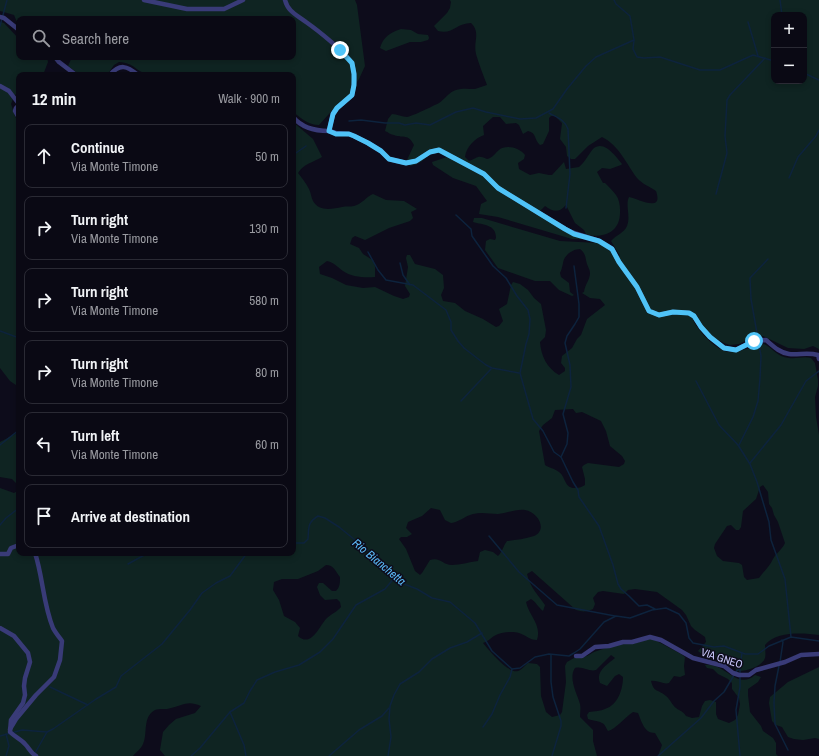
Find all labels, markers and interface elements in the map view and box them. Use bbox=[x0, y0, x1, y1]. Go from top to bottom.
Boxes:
map controls bbox=[771, 12, 807, 84]
button: + bbox=[771, 12, 807, 48]
search box bbox=[16, 16, 296, 60]
icon: search bbox=[30, 27, 52, 49]
text: Search here bbox=[62, 28, 129, 49]
route end bbox=[331, 41, 349, 59]
button: − bbox=[771, 48, 807, 84]
text: 12 min bbox=[32, 87, 76, 110]
text: Walk · 900 m bbox=[218, 90, 280, 107]
text: Continue bbox=[71, 137, 124, 158]
icon: ahead bbox=[33, 145, 55, 167]
text: 50 m bbox=[255, 148, 279, 165]
text: Via Monte Timone bbox=[71, 158, 158, 175]
text: Turn right bbox=[71, 209, 128, 230]
icon: right bbox=[33, 217, 55, 239]
text: 130 m bbox=[249, 220, 279, 237]
text: Via Monte Timone bbox=[71, 230, 158, 247]
text: Turn right bbox=[71, 281, 128, 302]
icon: right bbox=[33, 289, 55, 311]
text: 580 m bbox=[249, 292, 279, 309]
text: Via Monte Timone bbox=[71, 302, 158, 319]
route start bbox=[745, 332, 763, 350]
text: Turn right bbox=[71, 353, 128, 374]
icon: right bbox=[33, 361, 55, 383]
text: 80 m bbox=[255, 364, 279, 381]
text: Via Monte Timone bbox=[71, 374, 158, 391]
text: Turn left bbox=[71, 425, 119, 446]
icon: left bbox=[33, 433, 55, 455]
text: 60 m bbox=[255, 436, 279, 453]
text: Via Monte Timone bbox=[71, 446, 158, 463]
icon: arrive bbox=[33, 505, 55, 527]
text: Arrive at destination bbox=[71, 506, 190, 527]
water label: Rio Bianchetta bbox=[349, 535, 409, 589]
street label: VIA GNEO bbox=[699, 645, 745, 671]

